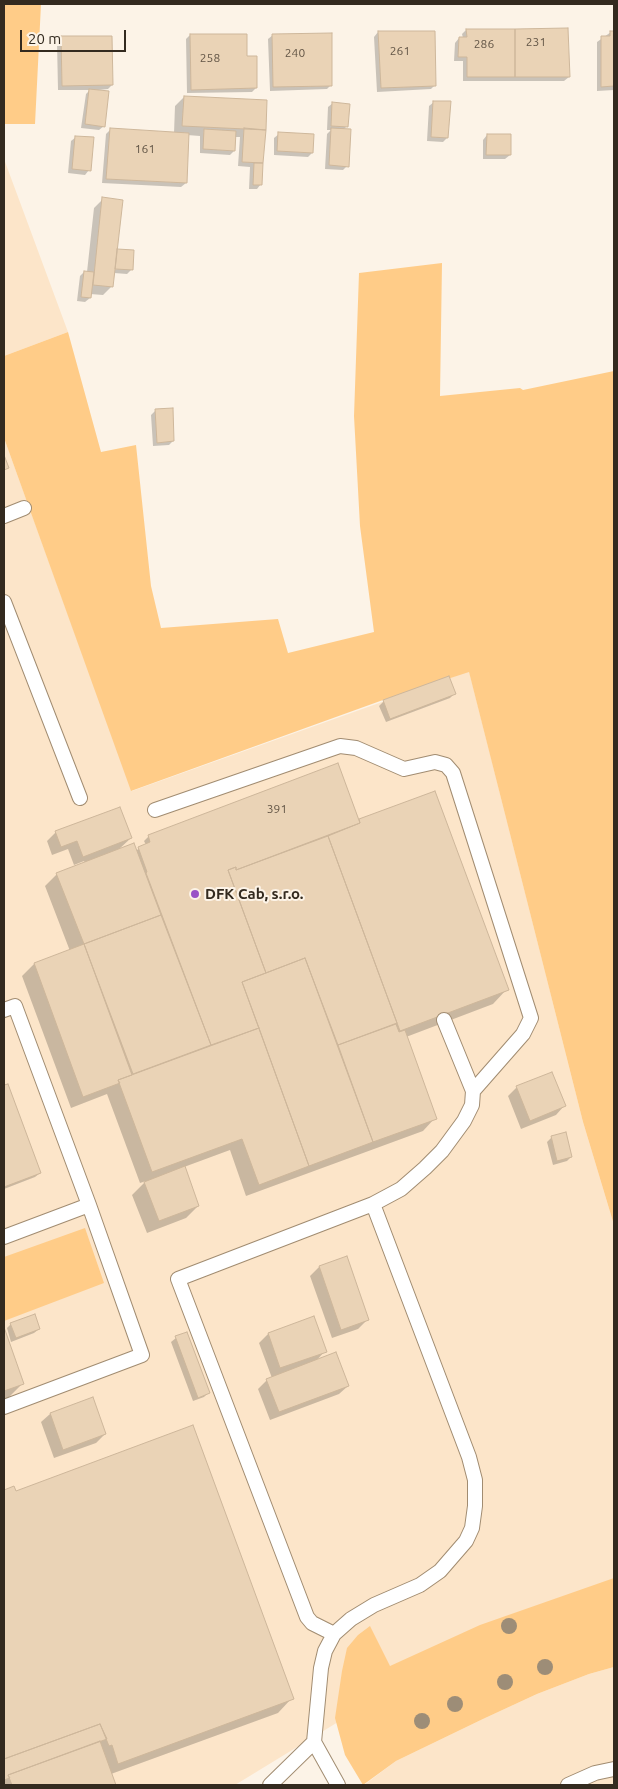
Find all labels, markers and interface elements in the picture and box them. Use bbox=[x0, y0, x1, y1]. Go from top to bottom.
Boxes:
scale bar bbox=[22, 20, 129, 52]
text: 20 m bbox=[28, 30, 61, 47]
house number: 231 bbox=[526, 35, 546, 49]
house number: 286 bbox=[474, 37, 494, 51]
house number: 261 bbox=[390, 44, 410, 58]
house number: 240 bbox=[285, 46, 305, 60]
house number: 258 bbox=[200, 51, 220, 65]
house number: 161 bbox=[135, 142, 155, 156]
house number: 391 bbox=[267, 802, 287, 816]
place label: DFK Cab, s.r.o. bbox=[205, 885, 303, 903]
marker: DFK Cab, s.r.o. bbox=[189, 888, 201, 900]

